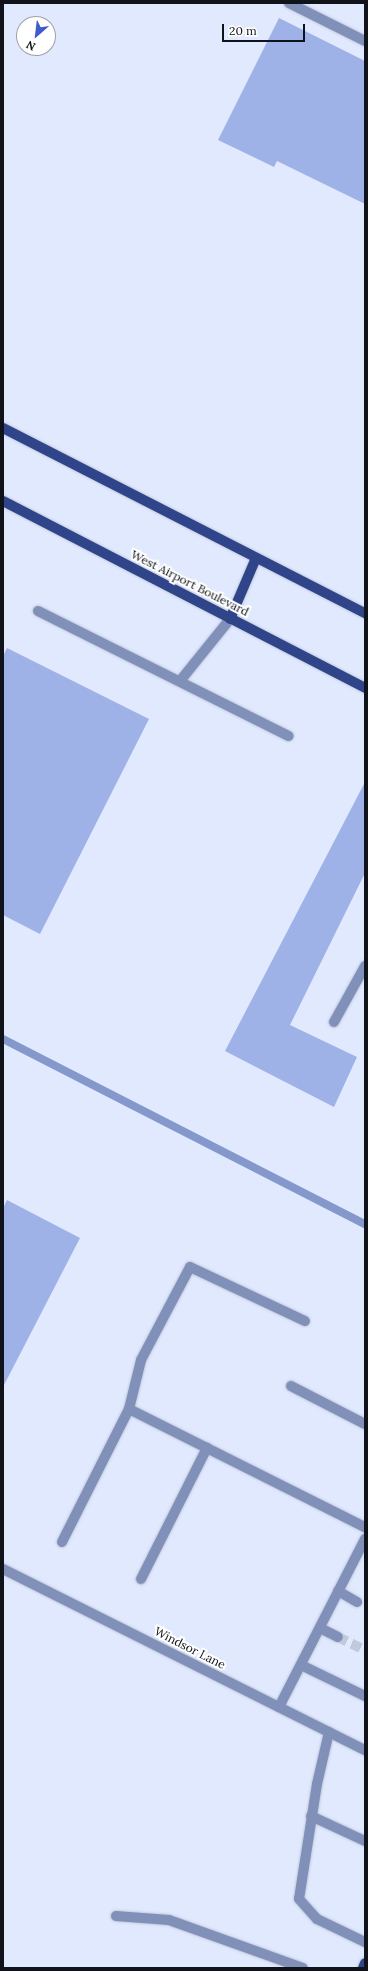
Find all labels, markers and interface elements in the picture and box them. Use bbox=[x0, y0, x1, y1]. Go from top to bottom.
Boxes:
north arrow bbox=[16, 16, 56, 56]
scale bar bbox=[224, 16, 307, 42]
text: 20 m bbox=[229, 23, 257, 38]
text: N bbox=[24, 38, 38, 54]
street label: West Airport Boulevard bbox=[129, 547, 251, 619]
street label: Windsor Lane bbox=[152, 1624, 228, 1672]

